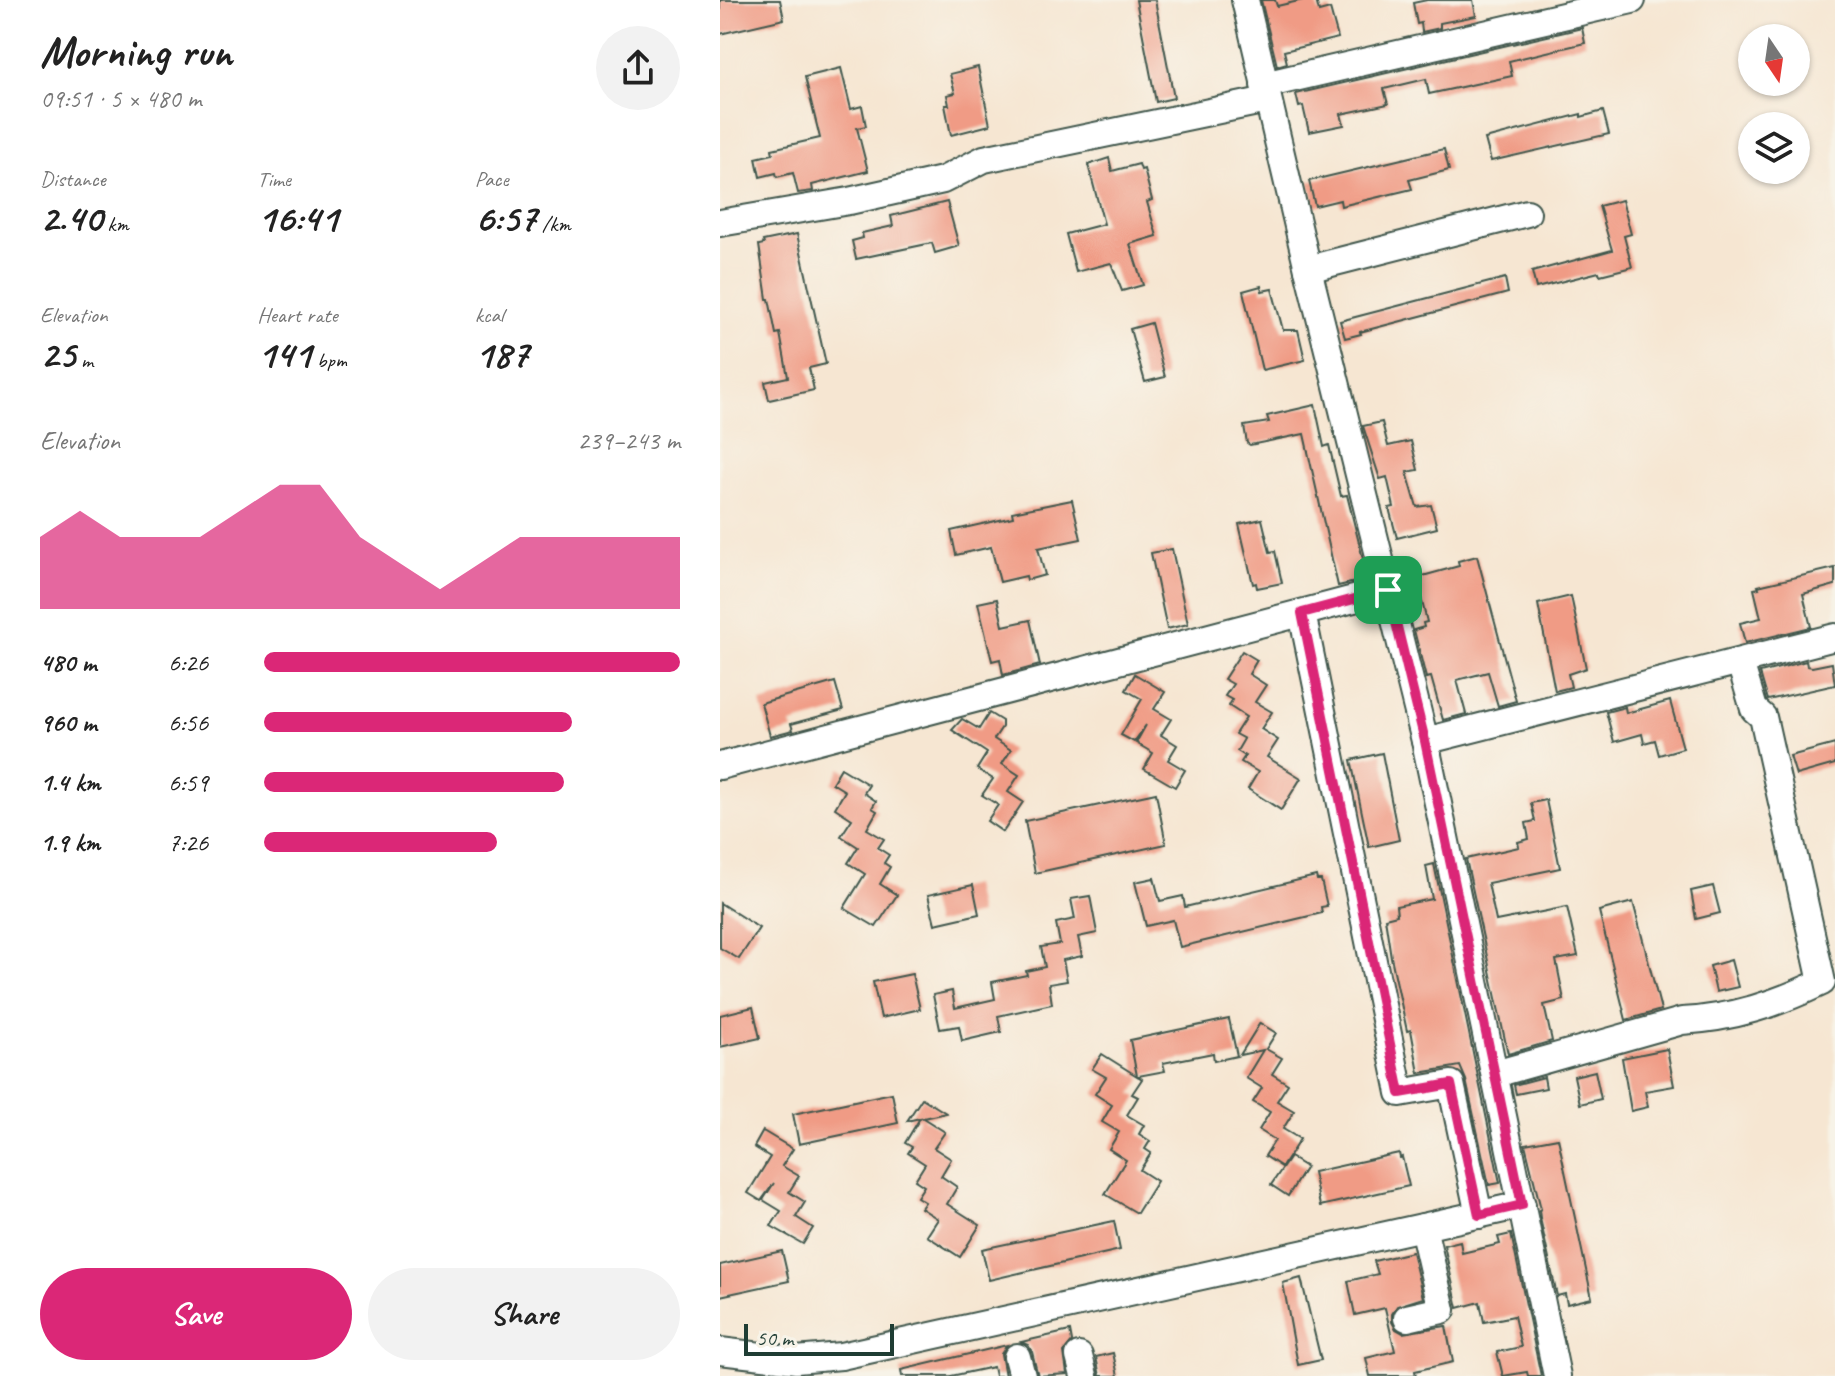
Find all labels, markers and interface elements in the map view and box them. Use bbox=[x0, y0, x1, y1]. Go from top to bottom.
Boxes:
text: Morning run bbox=[40, 24, 232, 79]
north arrow bbox=[1738, 24, 1810, 96]
map controls bbox=[1738, 24, 1810, 184]
button: share bbox=[596, 26, 680, 110]
text: 09:51 · 5 × 480 m bbox=[40, 82, 201, 115]
button: layers bbox=[1738, 112, 1810, 184]
text: Distance bbox=[40, 165, 106, 193]
text: Time bbox=[257, 165, 291, 193]
text: Pace bbox=[475, 165, 509, 193]
text: 2.40 bbox=[40, 193, 102, 243]
text: 16:41 bbox=[257, 193, 338, 243]
text: 6:57 bbox=[475, 193, 537, 243]
text: km bbox=[102, 210, 129, 238]
text: /km bbox=[537, 210, 571, 238]
text: Elevation bbox=[40, 301, 108, 329]
text: Heart rate bbox=[257, 301, 338, 329]
text: kcal bbox=[475, 301, 504, 329]
text: 25 bbox=[40, 329, 75, 379]
text: 141 bbox=[257, 329, 311, 379]
text: 187 bbox=[475, 329, 529, 379]
text: m bbox=[75, 346, 93, 374]
text: bpm bbox=[311, 346, 347, 374]
text: Elevation bbox=[40, 424, 120, 457]
text: 239–243 m bbox=[577, 424, 680, 457]
pin bbox=[1354, 556, 1422, 624]
icon: arrive bbox=[1366, 568, 1410, 612]
text: 480 m bbox=[40, 646, 96, 679]
text: 6:26 bbox=[168, 646, 208, 679]
text: 960 m bbox=[40, 706, 96, 739]
text: 6:56 bbox=[168, 706, 208, 739]
text: 1.4 km bbox=[40, 766, 100, 799]
text: 6:59 bbox=[168, 766, 208, 799]
text: 1.9 km bbox=[40, 826, 100, 859]
text: 7:26 bbox=[168, 826, 208, 859]
button: Save bbox=[40, 1268, 352, 1360]
button: Share bbox=[368, 1268, 680, 1360]
scale bar bbox=[744, 1320, 894, 1356]
text: 50 m bbox=[756, 1324, 793, 1352]

